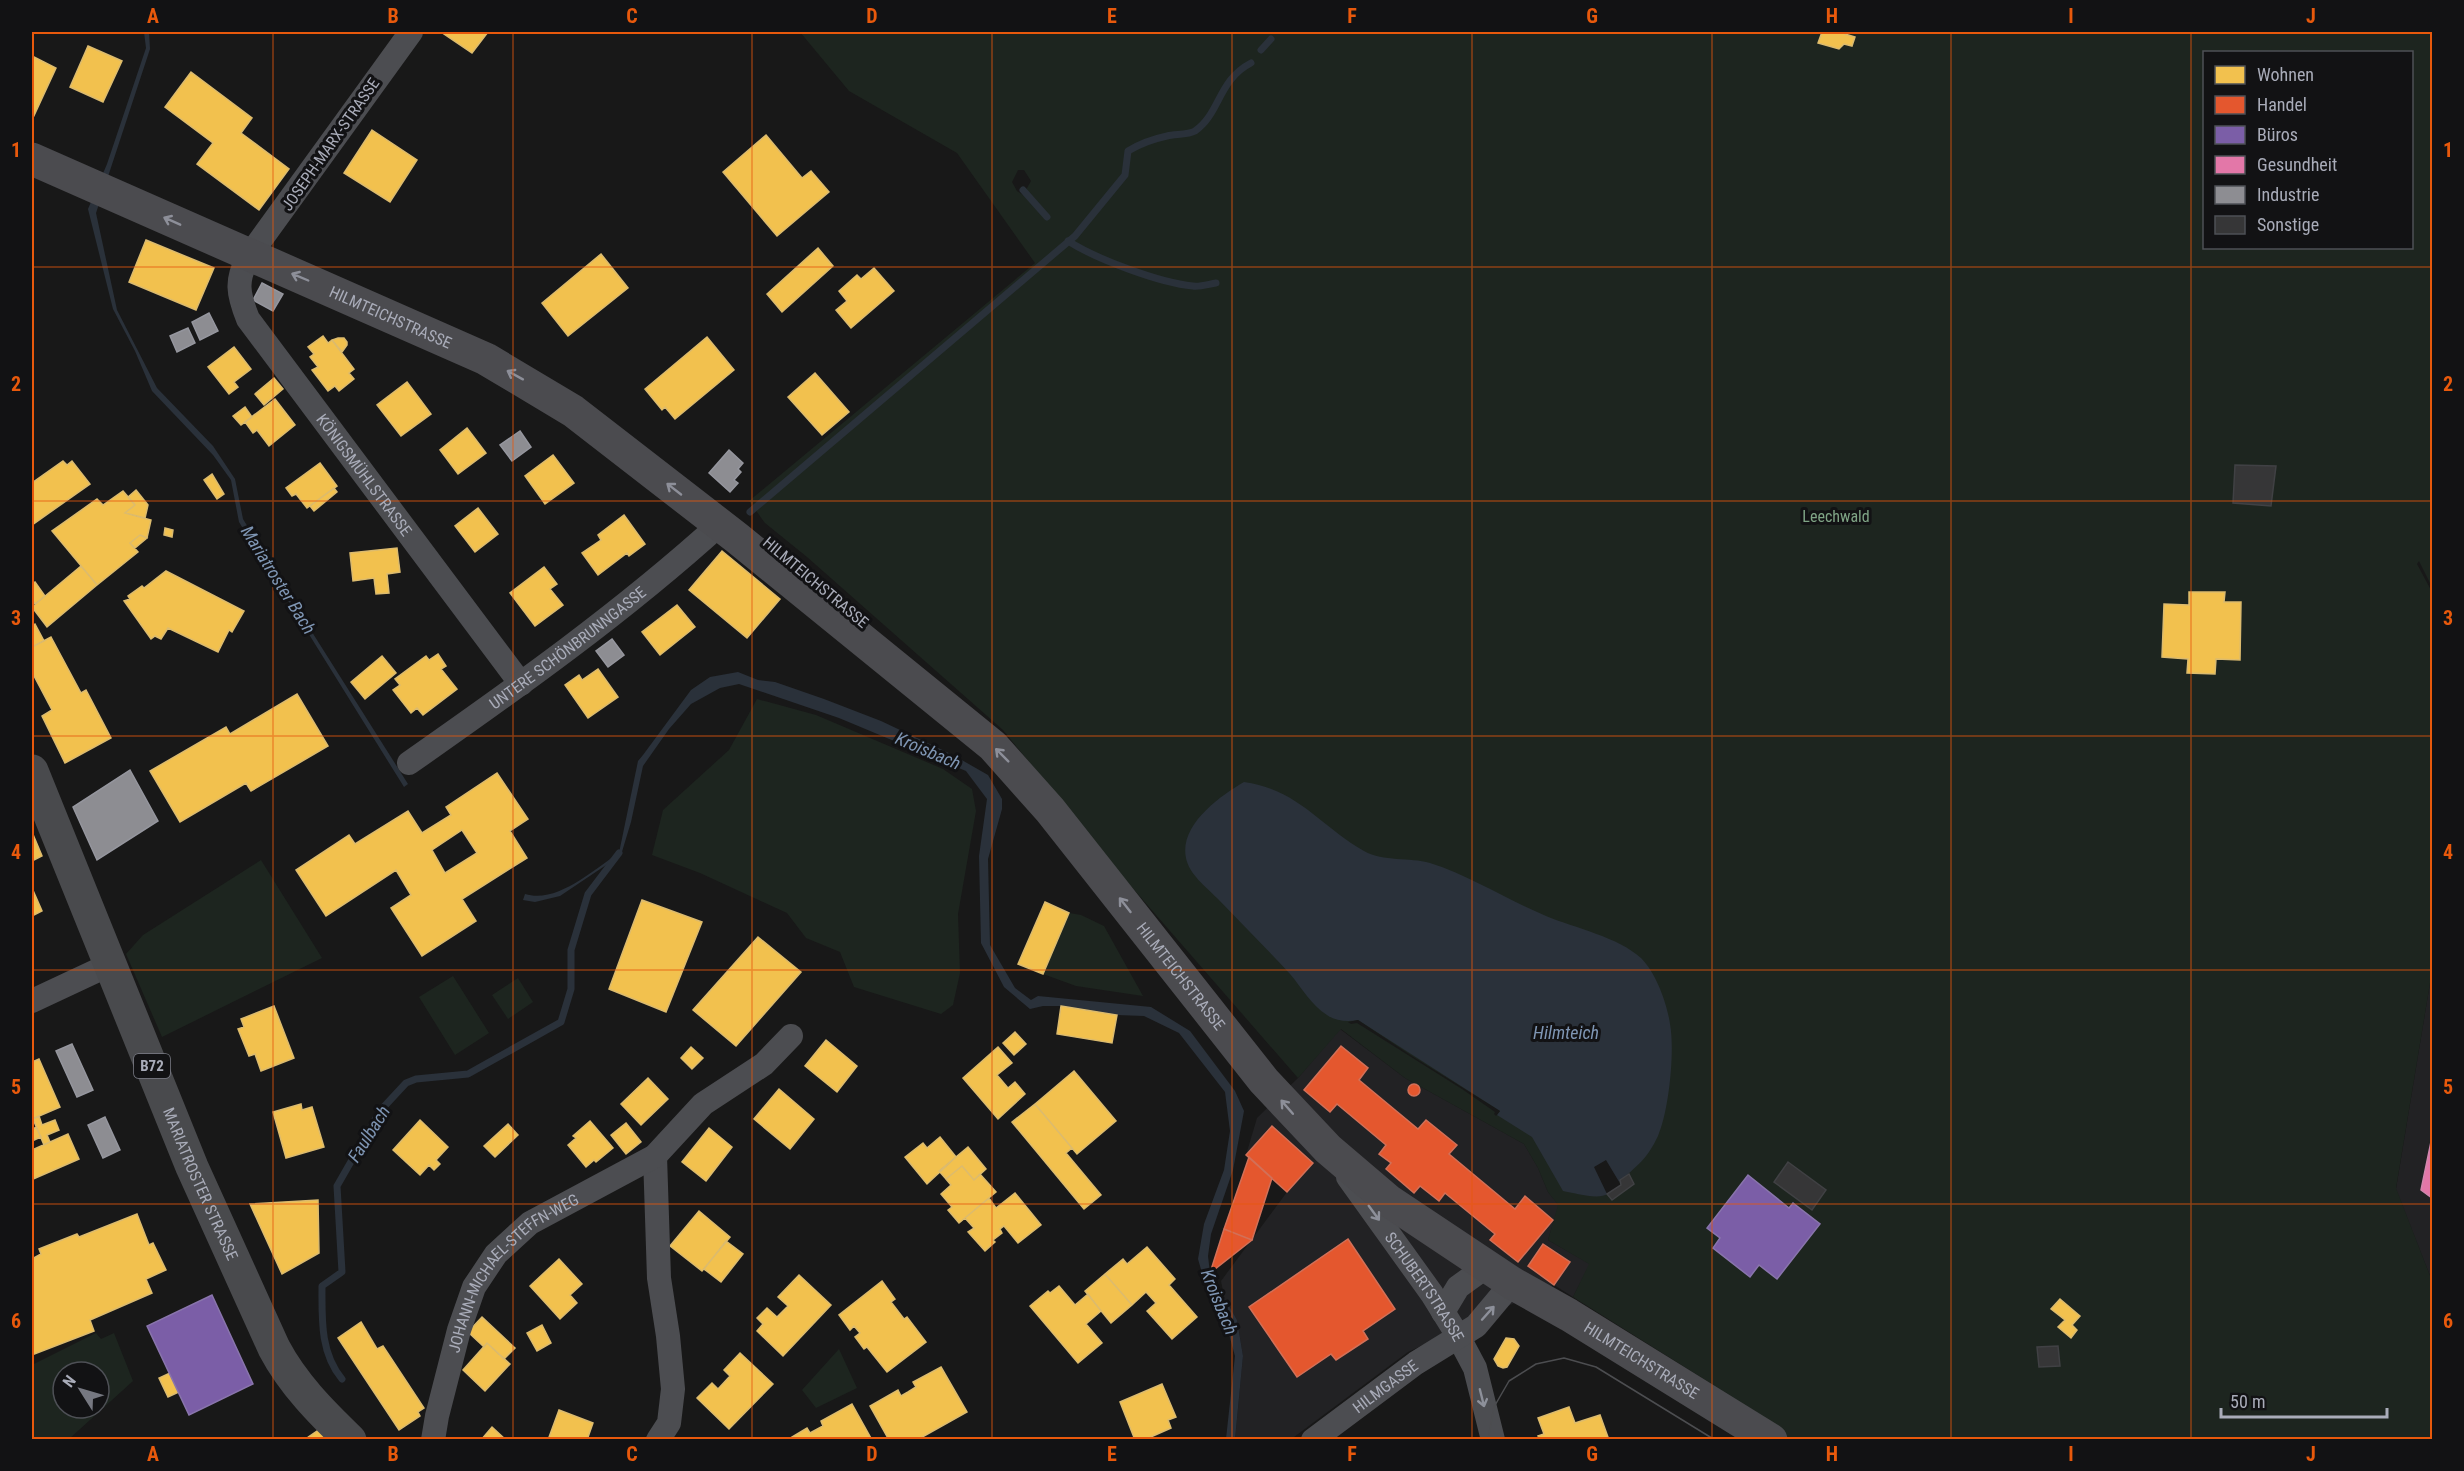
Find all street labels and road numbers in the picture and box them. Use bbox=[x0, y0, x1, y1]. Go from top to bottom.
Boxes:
street label: JOSEPH-MARX-STRASSE bbox=[277, 74, 383, 214]
street label: HILMTEICHSTRASSE bbox=[326, 282, 455, 353]
street label: KÖNIGSMÜHLSTRASSE bbox=[312, 410, 416, 540]
street label: HILMTEICHSTRASSE bbox=[759, 533, 872, 632]
street label: UNTERE SCHÖNBRUNNGASSE bbox=[486, 583, 650, 713]
street label: HILMTEICHSTRASSE bbox=[1132, 919, 1229, 1034]
road number: B72 bbox=[134, 1054, 170, 1078]
street label: MARIATROSTER STRASSE bbox=[159, 1105, 242, 1263]
street label: JOHANN-MICHAEL-STEFFN-WEG bbox=[445, 1190, 582, 1355]
street label: SCHUBERTSTRASSE bbox=[1381, 1229, 1468, 1345]
street label: HILMTEICHSTRASSE bbox=[1581, 1318, 1702, 1403]
street label: HILMGASSE bbox=[1349, 1356, 1422, 1417]

